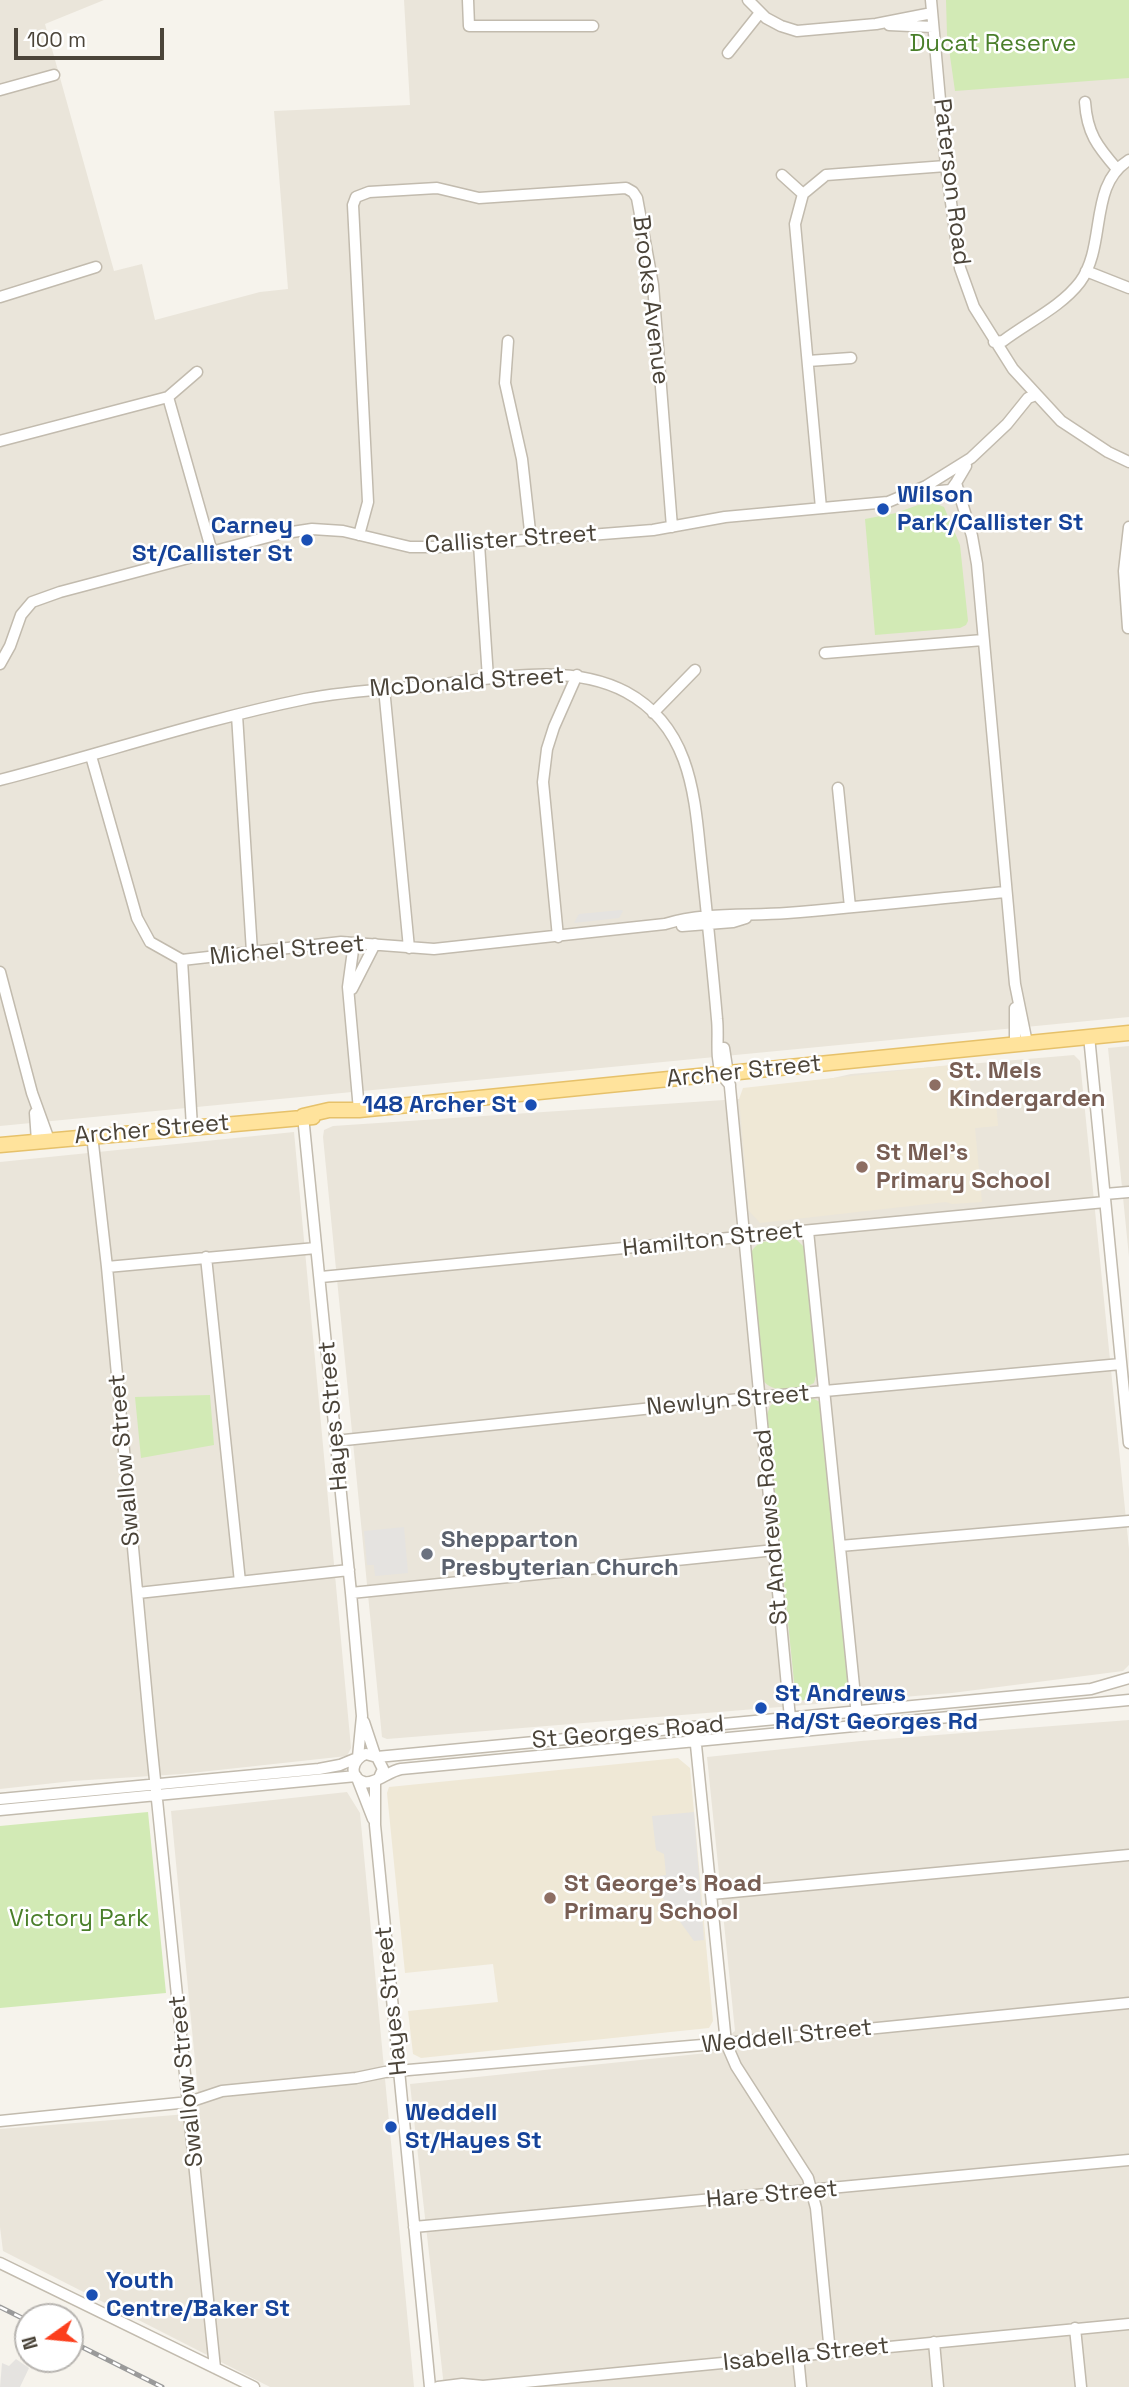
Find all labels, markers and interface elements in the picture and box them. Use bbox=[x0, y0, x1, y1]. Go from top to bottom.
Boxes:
scale bar bbox=[18, 14, 168, 58]
text: 100 m bbox=[27, 26, 86, 53]
park label: Ducat Reserve bbox=[909, 30, 1077, 58]
street label: Paterson Road bbox=[926, 97, 976, 267]
street label: Brooks Avenue bbox=[625, 214, 675, 386]
place label: Wilson Park/Callister St bbox=[897, 481, 1084, 537]
marker: Wilson Park/Callister St bbox=[875, 501, 891, 517]
place label: Carney St/Callister St bbox=[132, 512, 293, 568]
street label: Callister Street bbox=[424, 520, 598, 560]
marker: Carney St/Callister St bbox=[299, 532, 315, 548]
street label: McDonald Street bbox=[369, 662, 565, 704]
street label: Michel Street bbox=[208, 930, 366, 972]
street label: Archer Street bbox=[665, 1050, 823, 1094]
place label: St. Mels Kindergarden bbox=[949, 1057, 1106, 1113]
marker: St. Mels Kindergarden bbox=[927, 1077, 943, 1093]
place label: 148 Archer St bbox=[362, 1091, 517, 1119]
marker: 148 Archer St bbox=[523, 1097, 539, 1113]
street label: Archer Street bbox=[73, 1109, 231, 1151]
place label: St Mel's Primary School bbox=[876, 1139, 1050, 1195]
marker: St Mel's Primary School bbox=[854, 1159, 870, 1175]
street label: Hamilton Street bbox=[621, 1216, 805, 1264]
street label: Hayes Street bbox=[313, 1340, 355, 1492]
street label: Swallow Street bbox=[103, 1373, 147, 1547]
street label: Newlyn Street bbox=[645, 1380, 811, 1422]
street label: St Andrews Road bbox=[749, 1428, 795, 1626]
place label: Shepparton Presbyterian Church bbox=[441, 1526, 679, 1582]
marker: Shepparton Presbyterian Church bbox=[419, 1546, 435, 1562]
place label: St Andrews Rd/St Georges Rd bbox=[775, 1680, 978, 1736]
marker: St Andrews Rd/St Georges Rd bbox=[753, 1700, 769, 1716]
street label: St Georges Road bbox=[531, 1710, 725, 1756]
place label: St George's Road Primary School bbox=[564, 1870, 762, 1926]
marker: St George's Road Primary School bbox=[542, 1890, 558, 1906]
park label: Victory Park bbox=[9, 1905, 149, 1933]
street label: Hayes Street bbox=[370, 1925, 414, 2077]
street label: Swallow Street bbox=[164, 1994, 210, 2168]
street label: Weddell Street bbox=[700, 2014, 874, 2060]
place label: Weddell St/Hayes St bbox=[405, 2099, 542, 2155]
marker: Weddell St/Hayes St bbox=[383, 2119, 399, 2135]
street label: Hare Street bbox=[705, 2175, 839, 2215]
place label: Youth Centre/Baker St bbox=[106, 2267, 290, 2323]
marker: Youth Centre/Baker St bbox=[84, 2287, 100, 2303]
north arrow bbox=[14, 2303, 84, 2373]
street label: Isabella Street bbox=[721, 2332, 891, 2378]
text: N bbox=[16, 2334, 44, 2352]

